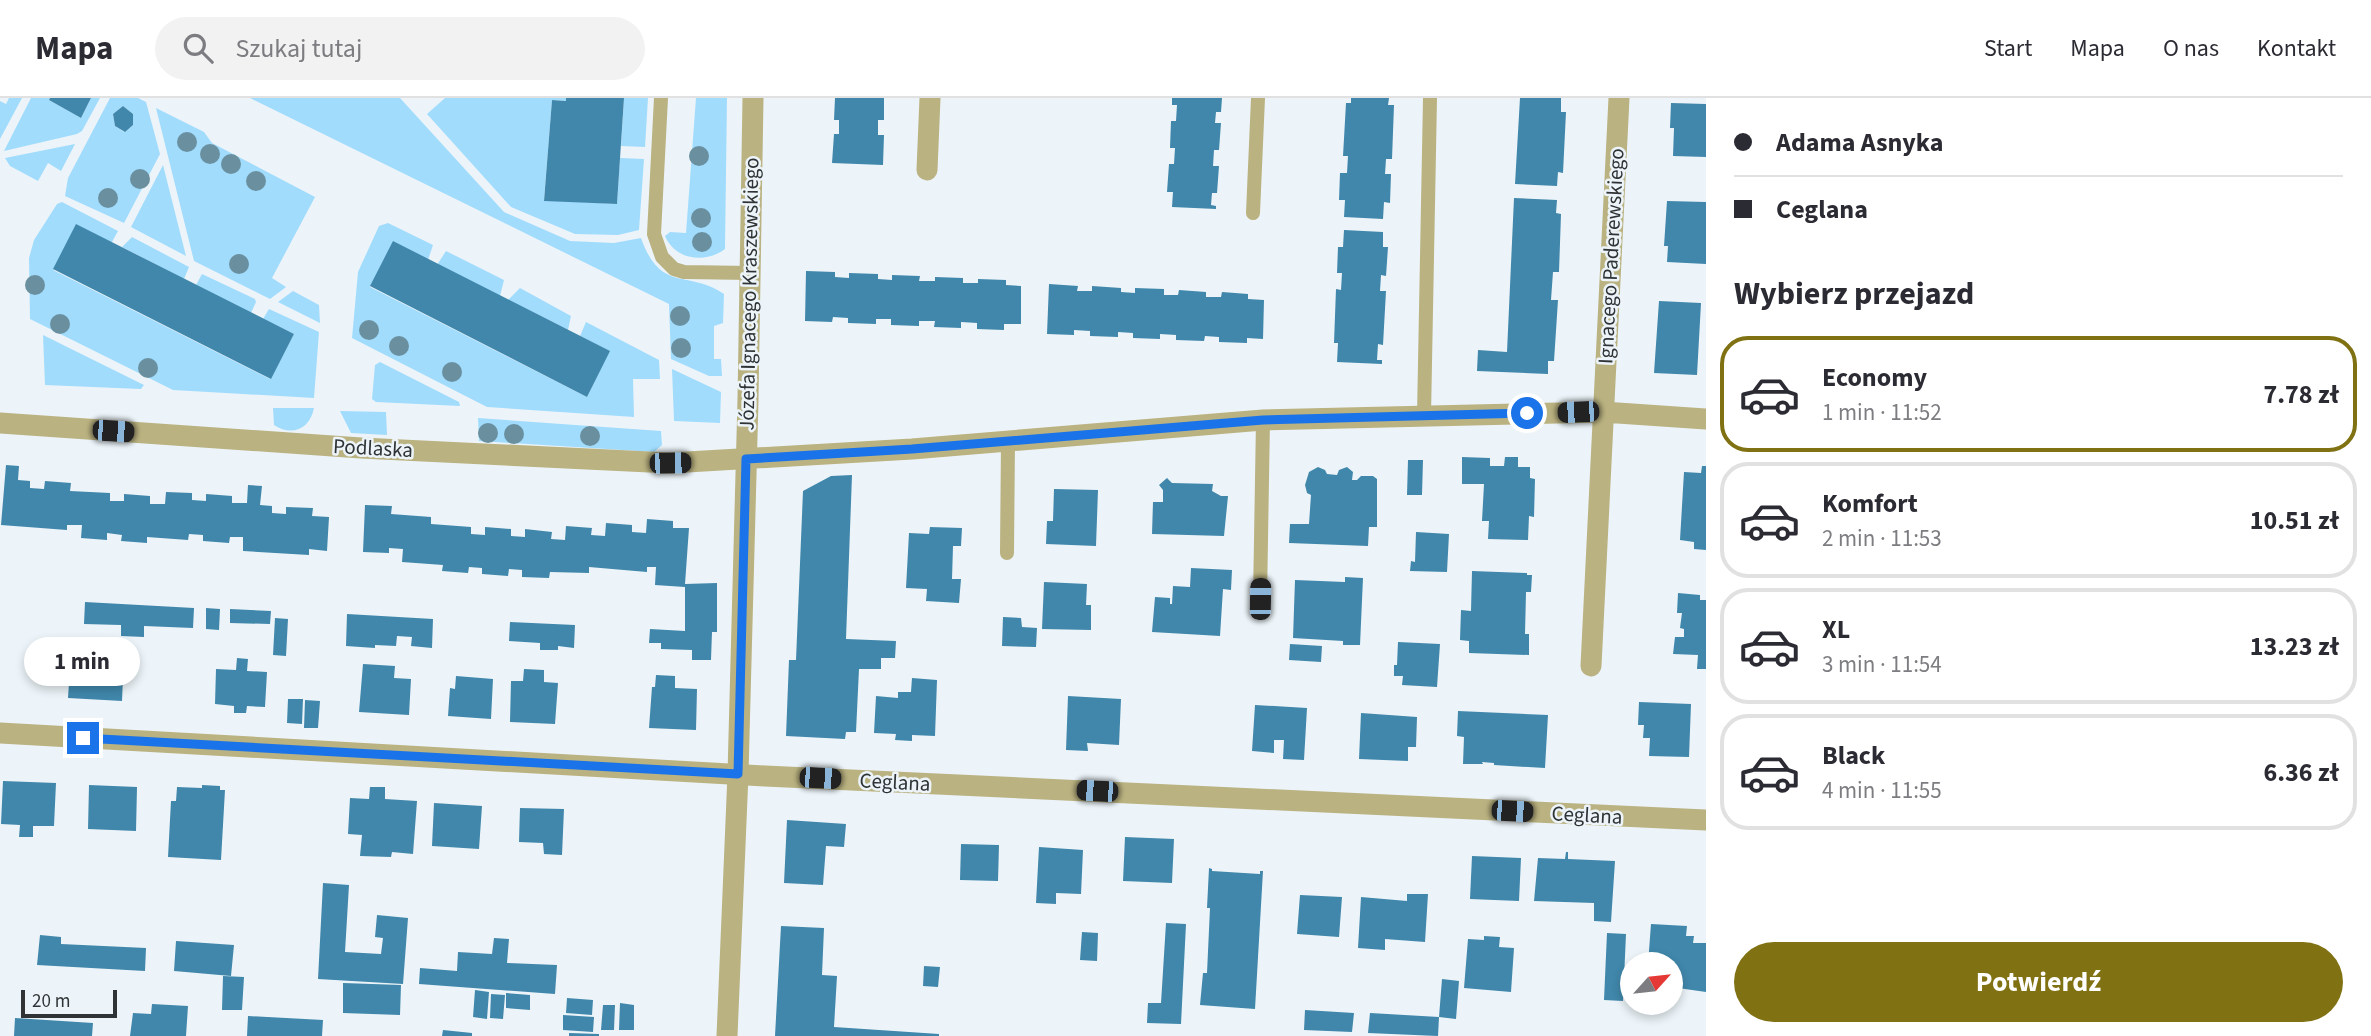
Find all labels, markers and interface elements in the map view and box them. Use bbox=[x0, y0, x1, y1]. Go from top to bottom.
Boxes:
search box bbox=[155, 17, 645, 80]
text: Mapa bbox=[35, 25, 113, 72]
icon: search bbox=[179, 29, 217, 67]
text: Szukaj tutaj bbox=[235, 30, 362, 67]
text: Start bbox=[1984, 31, 2032, 66]
text: Mapa bbox=[2070, 31, 2125, 66]
text: O nas bbox=[2163, 31, 2219, 66]
text: Kontakt bbox=[2257, 31, 2336, 66]
text: Adama Asnyka bbox=[1776, 124, 1944, 161]
street label: Ignacego Paderewskiego bbox=[1590, 147, 1632, 365]
street label: Józefa Ignacego Kraszewskiego bbox=[732, 157, 766, 431]
text: Ceglana bbox=[1776, 191, 1868, 228]
text: Wybierz przejazd bbox=[1734, 271, 1974, 317]
text: Economy bbox=[1822, 359, 1927, 396]
icon: car bbox=[1738, 363, 1801, 426]
text: 7.78 zł bbox=[2264, 376, 2339, 413]
text: 1 min · 11:52 bbox=[1822, 396, 1942, 429]
route start bbox=[1511, 397, 1543, 429]
car bbox=[1557, 401, 1600, 423]
car bbox=[92, 419, 135, 443]
street label: Podlaska bbox=[332, 431, 414, 465]
car bbox=[649, 452, 692, 474]
text: Komfort bbox=[1822, 485, 1918, 522]
icon: car bbox=[1738, 489, 1801, 552]
text: 10.51 zł bbox=[2250, 502, 2339, 539]
text: 2 min · 11:53 bbox=[1822, 522, 1942, 555]
car bbox=[1250, 578, 1271, 620]
text: XL bbox=[1822, 611, 1850, 648]
icon: car bbox=[1738, 615, 1801, 678]
text: 13.23 zł bbox=[2250, 628, 2339, 665]
callout: 1 min bbox=[25, 636, 141, 686]
text: 1 min bbox=[54, 645, 110, 678]
text: 3 min · 11:54 bbox=[1822, 648, 1942, 681]
route end bbox=[67, 722, 99, 754]
text: Black bbox=[1822, 737, 1885, 774]
icon: car bbox=[1738, 741, 1801, 804]
text: 6.36 zł bbox=[2264, 754, 2339, 791]
street label: Ceglana bbox=[859, 765, 931, 799]
car bbox=[799, 766, 842, 790]
text: 4 min · 11:55 bbox=[1822, 774, 1942, 807]
car bbox=[1076, 779, 1119, 803]
street label: Ceglana bbox=[1551, 798, 1623, 832]
car bbox=[1491, 799, 1534, 823]
button: Potwierdź bbox=[1734, 942, 2343, 1022]
north arrow bbox=[1620, 952, 1684, 1015]
map controls bbox=[1620, 952, 1683, 1015]
scale bar bbox=[21, 987, 117, 1019]
text: 20 m bbox=[32, 988, 70, 1015]

